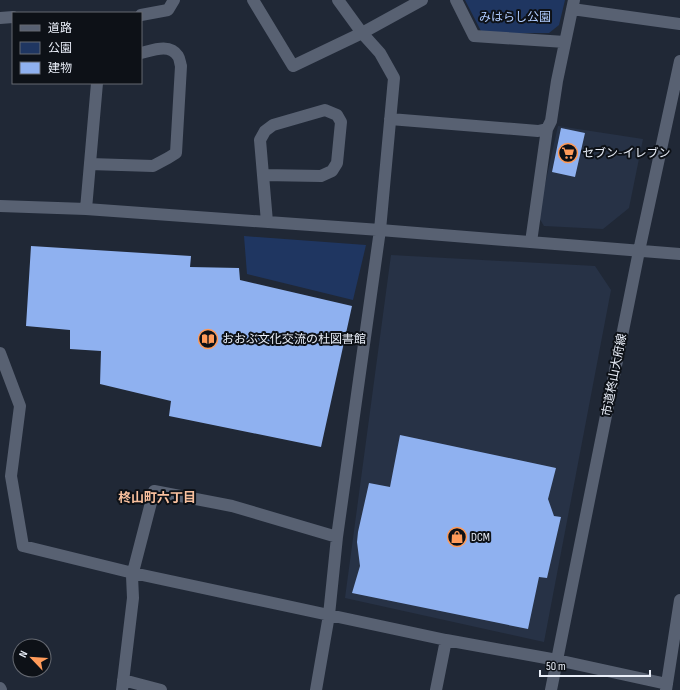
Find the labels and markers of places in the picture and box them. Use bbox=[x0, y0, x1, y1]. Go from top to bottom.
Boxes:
supermarket icon: セブン-イレブン bbox=[557, 142, 579, 164]
place label: セブン-イレブン bbox=[582, 146, 670, 161]
library icon: おおぶ文化交流の杜図書館 bbox=[197, 328, 219, 350]
place label: おおぶ文化交流の杜図書館 bbox=[222, 332, 366, 347]
shop icon: DCM bbox=[446, 526, 468, 548]
place label: DCM bbox=[471, 530, 490, 545]

